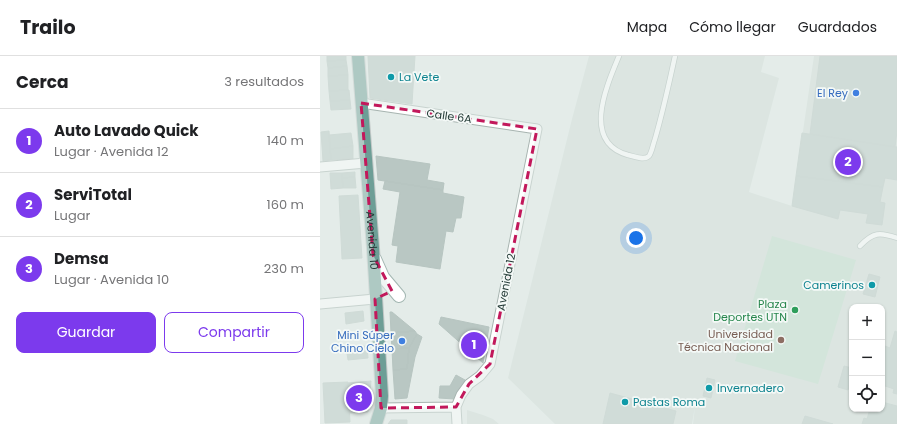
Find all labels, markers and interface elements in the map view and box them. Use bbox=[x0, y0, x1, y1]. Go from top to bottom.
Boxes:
text: Trailo bbox=[20, 14, 76, 41]
text: Mapa bbox=[627, 17, 667, 37]
text: Cómo llegar bbox=[689, 17, 776, 37]
text: Guardados bbox=[798, 17, 877, 37]
place label: La Vete bbox=[399, 69, 439, 85]
text: Cerca bbox=[16, 70, 69, 94]
text: 3 resultados bbox=[224, 72, 304, 91]
marker: La Vete bbox=[386, 72, 396, 82]
place label: El Rey bbox=[817, 85, 849, 101]
marker: El Rey bbox=[851, 88, 861, 98]
street label: Calle 6A bbox=[425, 105, 473, 127]
text: Auto Lavado Quick bbox=[54, 120, 199, 141]
text: 1 bbox=[27, 131, 31, 150]
text: 140 m bbox=[267, 131, 304, 150]
text: Lugar · Avenida 12 bbox=[54, 142, 168, 161]
pin: 2 bbox=[835, 147, 861, 177]
text: ServiTotal bbox=[54, 184, 132, 205]
text: 2 bbox=[25, 195, 33, 214]
text: 160 m bbox=[267, 195, 304, 214]
text: Lugar bbox=[54, 206, 90, 225]
street label: Avenida 10 bbox=[362, 211, 382, 270]
your location bbox=[626, 228, 646, 248]
text: Demsa bbox=[54, 248, 109, 269]
street label: Avenida 12 bbox=[493, 252, 519, 312]
text: 3 bbox=[25, 259, 33, 278]
text: 230 m bbox=[264, 259, 304, 278]
text: Lugar · Avenida 10 bbox=[54, 270, 169, 289]
place label: Camerinos bbox=[803, 277, 864, 293]
marker: Camerinos bbox=[867, 280, 877, 290]
place label: Plaza Deportes UTN bbox=[713, 296, 787, 325]
map controls bbox=[849, 304, 885, 412]
button: + bbox=[849, 304, 885, 340]
marker: Plaza Deportes UTN bbox=[790, 305, 800, 315]
button: Guardar bbox=[16, 312, 156, 353]
button: Compartir bbox=[164, 312, 304, 353]
place label: Universidad Técnica Nacional bbox=[678, 326, 773, 355]
place label: Mini Súper Chino Cielo bbox=[331, 327, 394, 356]
pin: 1 bbox=[461, 330, 487, 360]
marker: Universidad Técnica Nacional bbox=[776, 335, 786, 345]
marker: Mini Súper Chino Cielo bbox=[397, 336, 407, 346]
button: − bbox=[849, 340, 885, 376]
button: locate bbox=[849, 376, 885, 412]
place label: Invernadero bbox=[717, 380, 784, 396]
pin: 3 bbox=[346, 383, 372, 413]
marker: Invernadero bbox=[704, 383, 714, 393]
place label: Pastas Roma bbox=[633, 394, 705, 410]
marker: Pastas Roma bbox=[620, 397, 630, 407]

